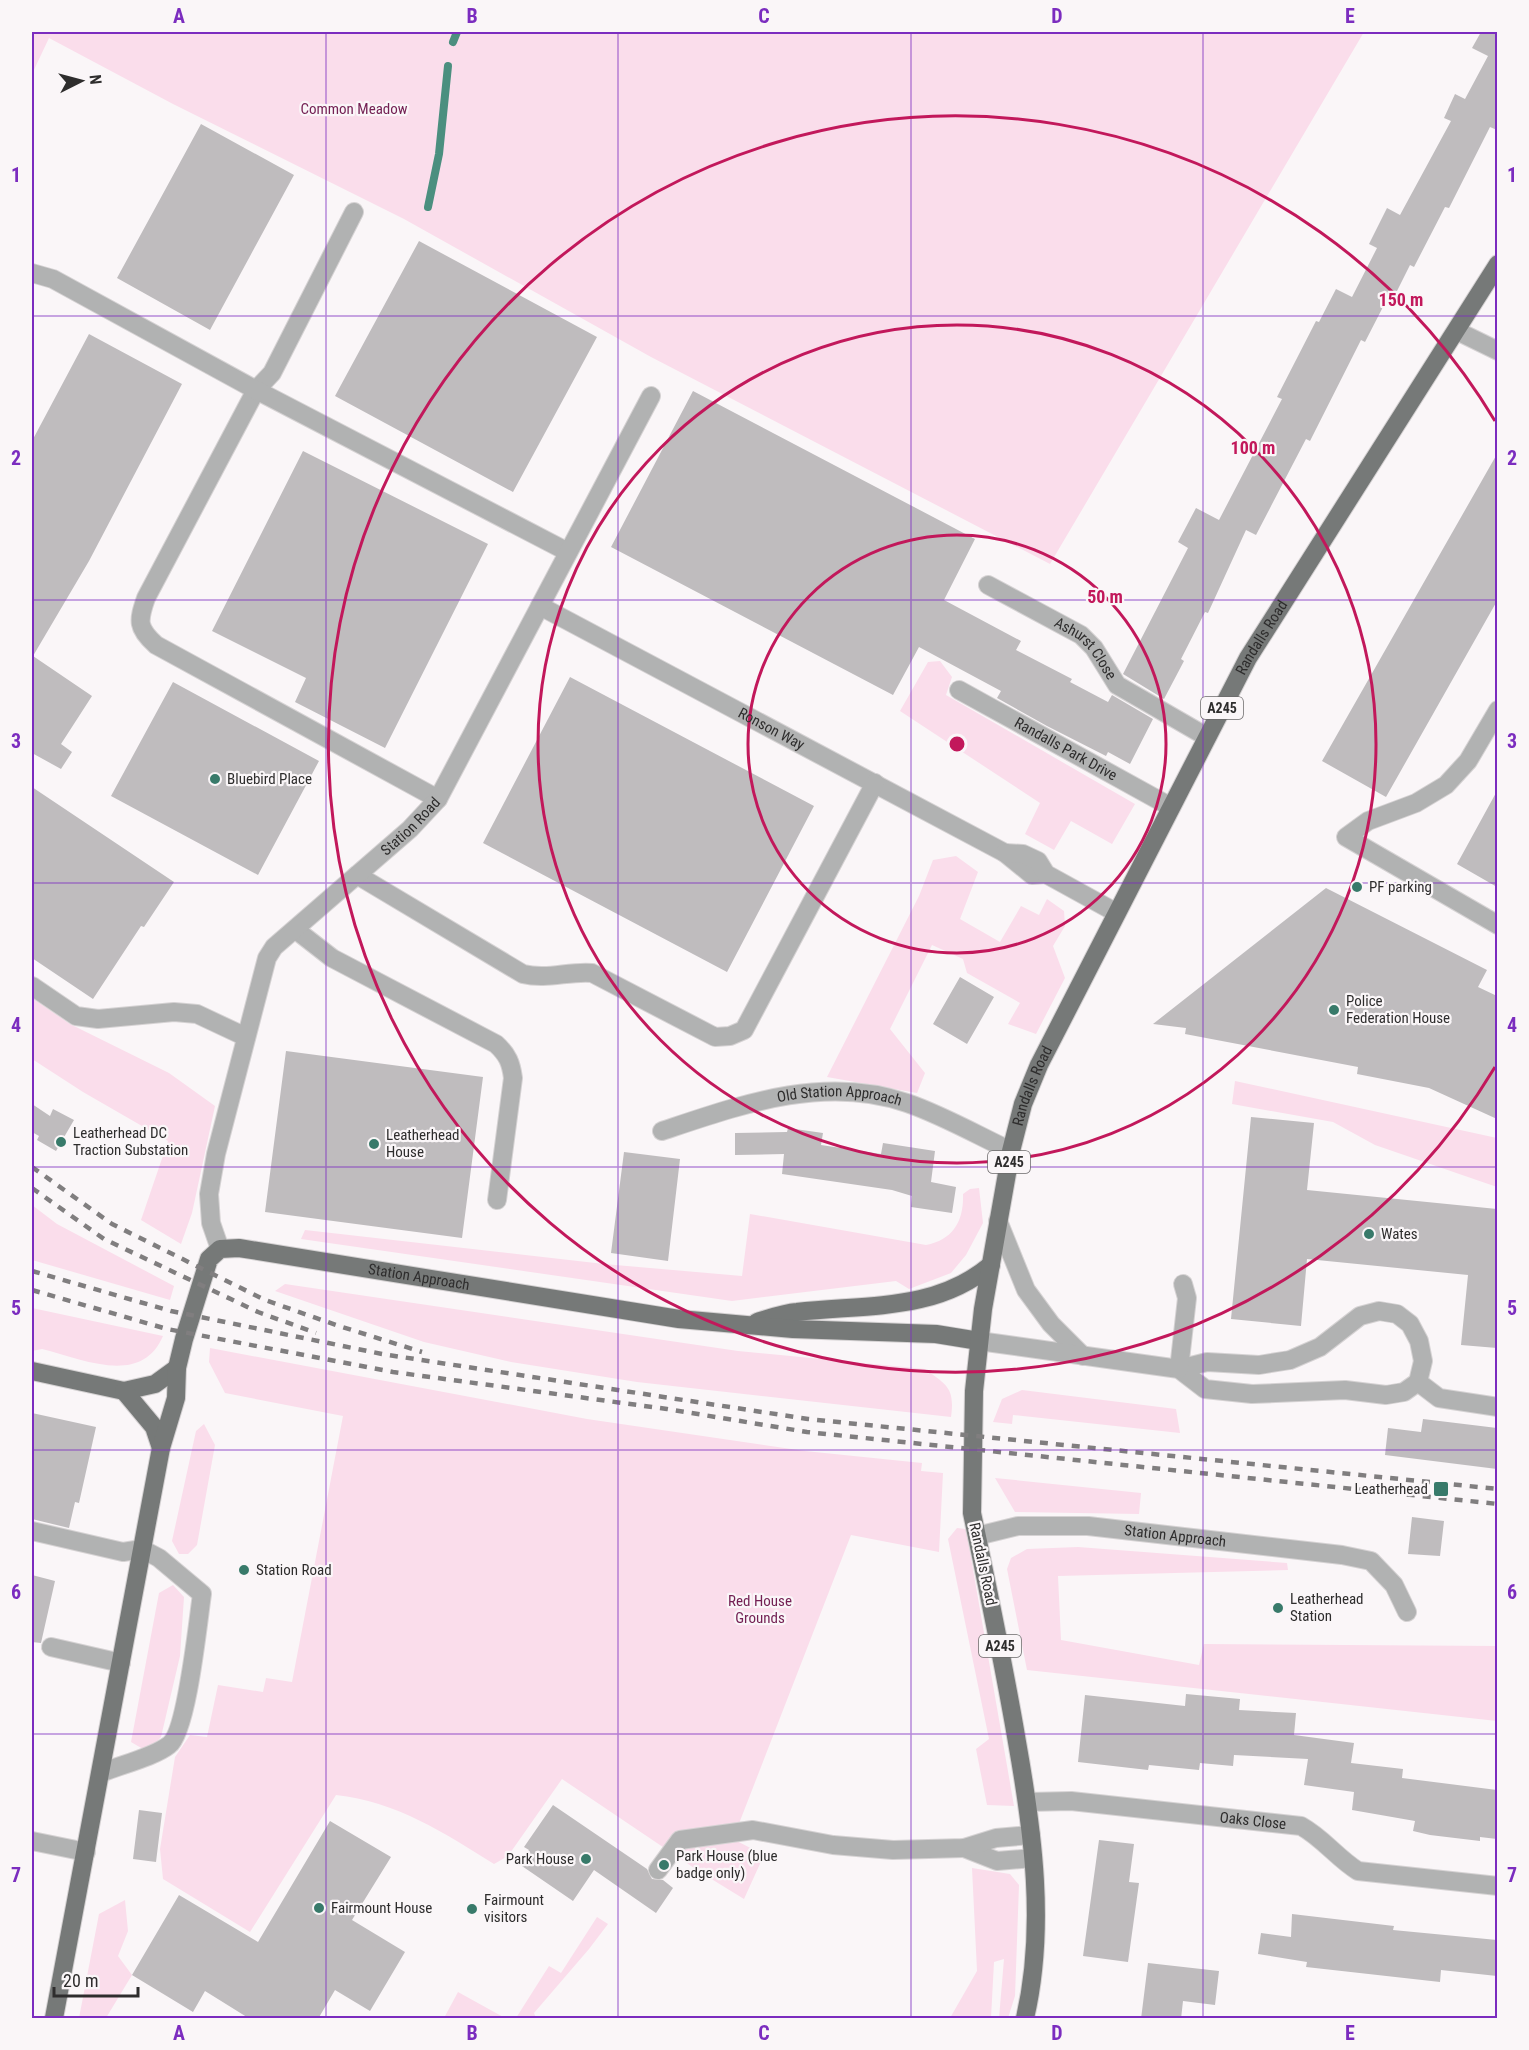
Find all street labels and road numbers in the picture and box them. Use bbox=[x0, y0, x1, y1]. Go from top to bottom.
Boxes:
street label: Randalls Road bbox=[1232, 597, 1291, 678]
street label: Ashurst Close bbox=[1051, 613, 1120, 683]
road number: A245 bbox=[1201, 697, 1243, 719]
street label: Ronson Way bbox=[735, 704, 808, 754]
street label: Randalls Park Drive bbox=[1011, 713, 1120, 784]
street label: Station Road bbox=[377, 794, 444, 859]
street label: Randalls Road bbox=[1009, 1043, 1056, 1128]
street label: Old Station Approach bbox=[776, 1082, 904, 1110]
road number: A245 bbox=[988, 1151, 1030, 1173]
street label: Station Approach bbox=[367, 1260, 471, 1294]
street label: Randalls Road bbox=[965, 1521, 1001, 1607]
street label: Station Approach bbox=[1123, 1521, 1227, 1551]
road number: A245 bbox=[979, 1635, 1021, 1657]
street label: Oaks Close bbox=[1219, 1808, 1287, 1833]

